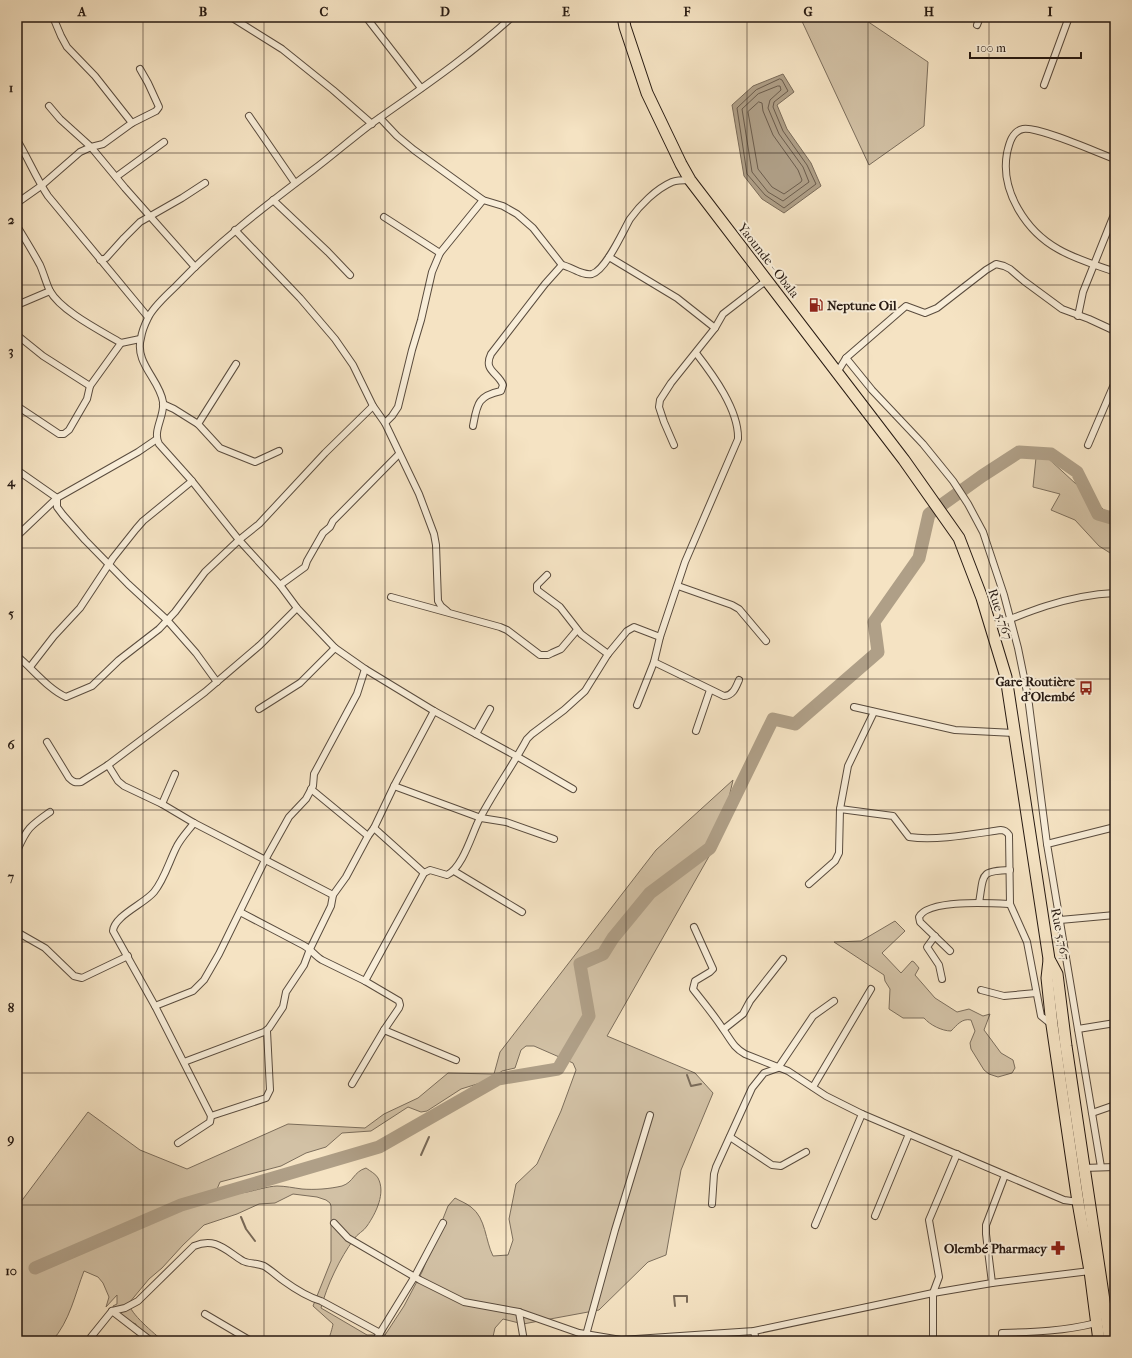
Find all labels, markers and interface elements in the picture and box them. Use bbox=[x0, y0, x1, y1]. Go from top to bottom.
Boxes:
text: A bbox=[77, 4, 87, 19]
text: B bbox=[199, 4, 208, 19]
text: C bbox=[320, 4, 329, 19]
text: D bbox=[440, 4, 450, 19]
text: E bbox=[562, 4, 570, 19]
text: F bbox=[683, 4, 691, 19]
text: G bbox=[803, 4, 813, 19]
text: H bbox=[924, 4, 935, 19]
text: I bbox=[1047, 4, 1053, 19]
scale bar bbox=[970, 34, 1081, 60]
text: 100 m bbox=[976, 41, 1006, 55]
text: 1 bbox=[9, 80, 14, 95]
text: 2 bbox=[8, 212, 15, 227]
street label: Yaounde - Obala bbox=[734, 219, 803, 301]
fuel station icon: Neptune Oil bbox=[808, 297, 824, 313]
place label: Neptune Oil bbox=[827, 298, 897, 314]
text: 3 bbox=[8, 343, 14, 359]
text: 4 bbox=[6, 474, 16, 490]
street label: Rue 5.767 bbox=[985, 587, 1016, 642]
text: 5 bbox=[8, 606, 14, 621]
place label: Gare Routière d'Olembé bbox=[995, 674, 1076, 704]
bus stop icon: Gare Routière d'Olembé bbox=[1078, 680, 1094, 696]
text: 6 bbox=[7, 737, 15, 752]
text: 7 bbox=[7, 869, 15, 884]
street label: Rue 5.767 bbox=[1048, 907, 1073, 961]
text: 8 bbox=[8, 1000, 15, 1015]
text: 9 bbox=[7, 1131, 15, 1147]
pharmacy icon: Olembé Pharmacy bbox=[1050, 1240, 1066, 1256]
place label: Olembé Pharmacy bbox=[944, 1241, 1048, 1257]
text: 10 bbox=[5, 1263, 17, 1278]

